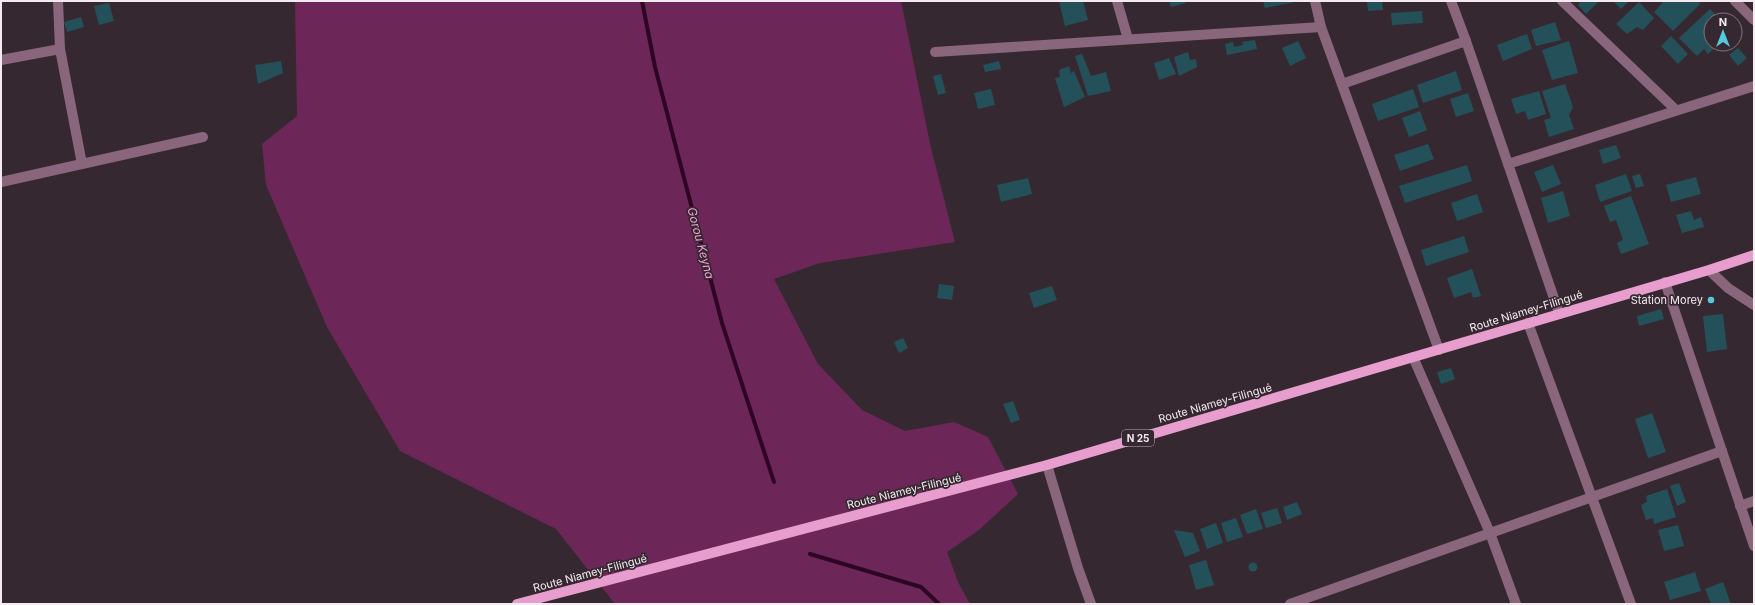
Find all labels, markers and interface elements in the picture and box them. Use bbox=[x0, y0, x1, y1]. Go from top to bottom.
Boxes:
north arrow bbox=[1703, 12, 1743, 52]
text: N bbox=[1719, 15, 1727, 29]
water label: Gorou Keyna bbox=[684, 206, 718, 280]
street label: Route Niamey-Filingué bbox=[1468, 287, 1584, 335]
place label: Station Morey bbox=[1631, 293, 1703, 307]
marker: Station Morey bbox=[1706, 295, 1716, 305]
street label: Route Niamey-Filingué bbox=[1157, 380, 1273, 426]
road number: N 25 bbox=[1122, 430, 1154, 446]
street label: Route Niamey-Filingué bbox=[845, 470, 963, 512]
street label: Route Niamey-Filingué bbox=[531, 551, 649, 595]

